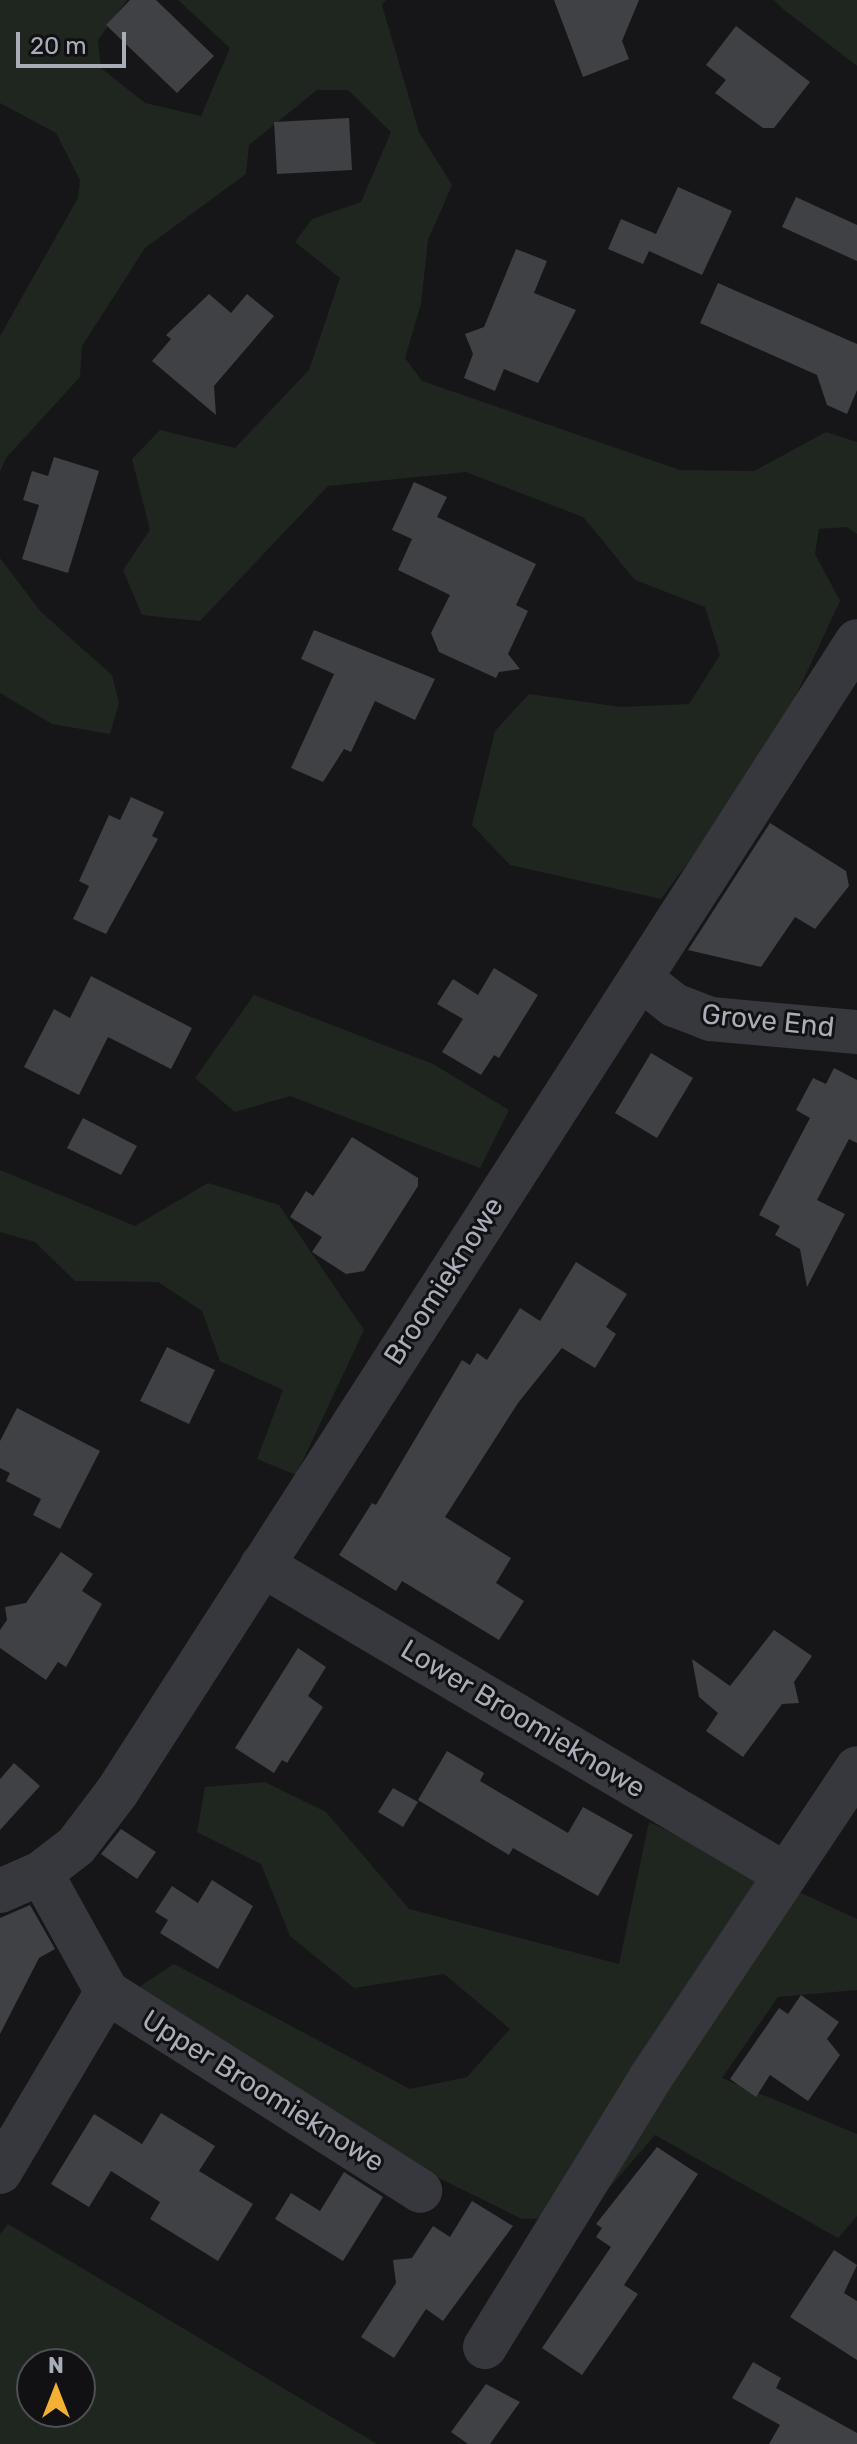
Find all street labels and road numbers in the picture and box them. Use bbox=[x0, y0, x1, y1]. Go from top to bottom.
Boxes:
street label: Grove End bbox=[700, 997, 836, 1045]
street label: Broomieknowe bbox=[377, 1191, 511, 1371]
street label: Lower Broomieknowe bbox=[394, 1633, 652, 1805]
street label: Upper Broomieknowe bbox=[136, 2003, 390, 2179]

